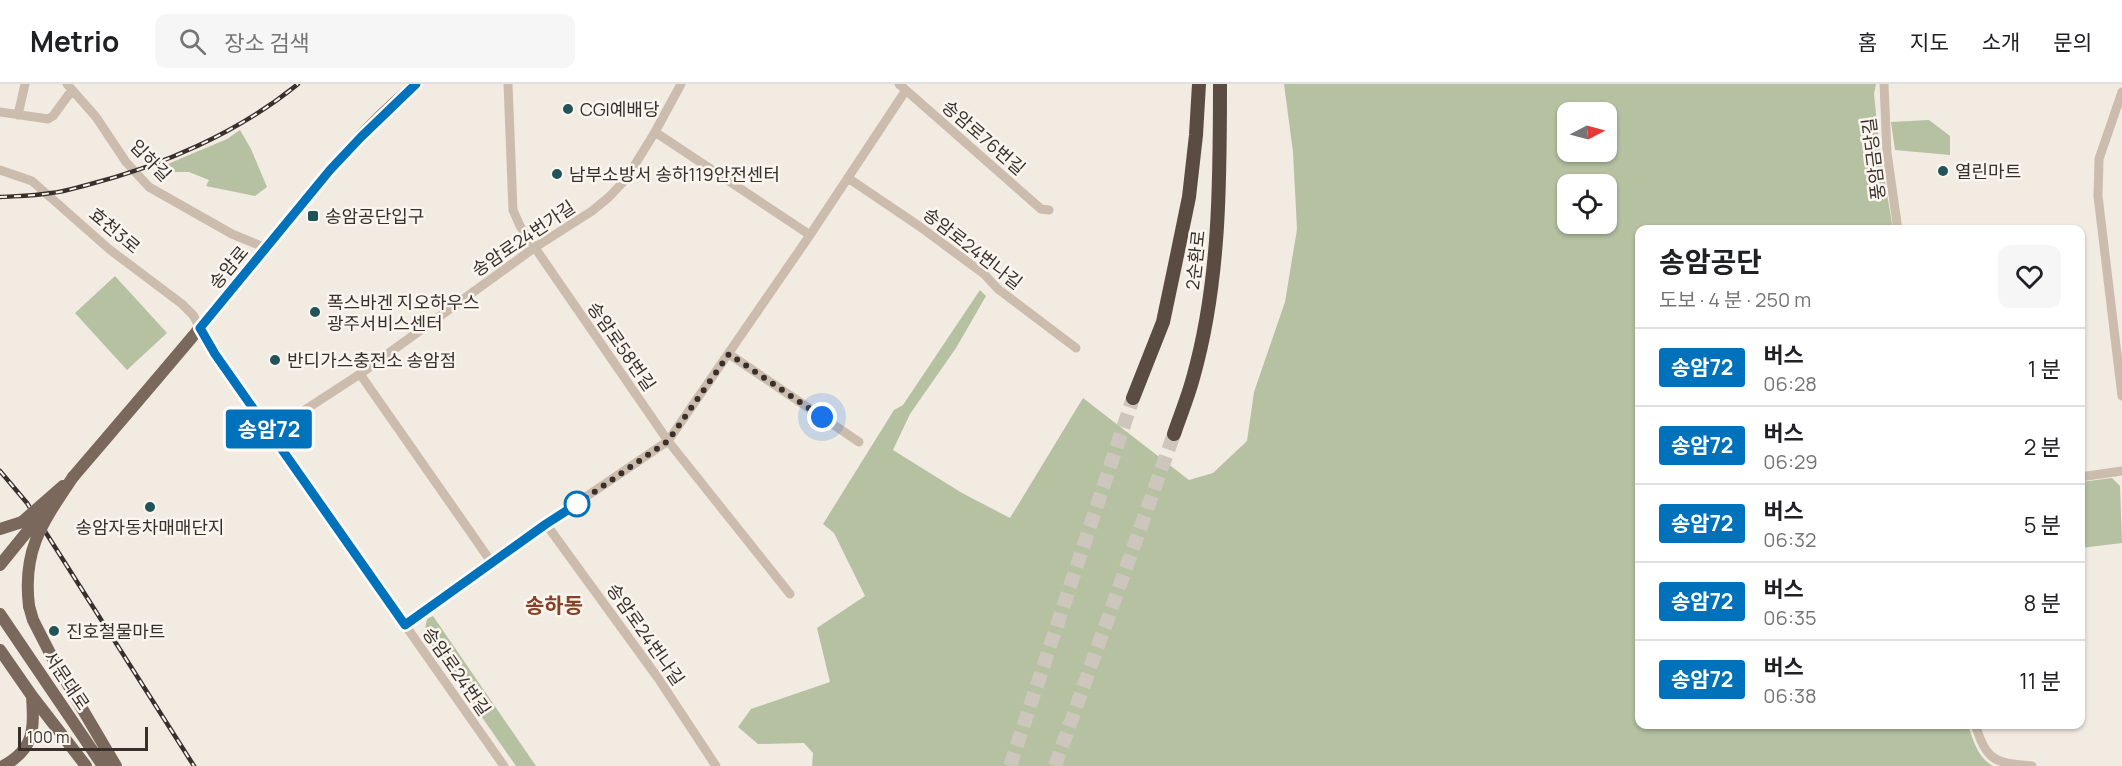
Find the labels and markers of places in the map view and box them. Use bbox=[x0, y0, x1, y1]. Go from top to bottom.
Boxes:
place label: CGI예배당 bbox=[580, 97, 659, 121]
marker: CGI예배당 bbox=[561, 102, 575, 116]
place label: 열린마트 bbox=[1955, 159, 2021, 183]
place label: 남부소방서 송하119안전센터 bbox=[569, 162, 780, 186]
marker: 열린마트 bbox=[1936, 164, 1950, 178]
marker: 남부소방서 송하119안전센터 bbox=[550, 167, 564, 181]
place label: 송암공단입구 bbox=[325, 204, 424, 228]
marker: 송암공단입구 bbox=[306, 209, 320, 223]
place label: 폭스바겐 지오하우스 광주서비스센터 bbox=[327, 290, 480, 335]
marker: 폭스바겐 지오하우스 광주서비스센터 bbox=[308, 305, 322, 319]
place label: 반디가스충전소 송암점 bbox=[287, 348, 456, 372]
marker: 반디가스충전소 송암점 bbox=[268, 353, 282, 367]
unlabelled marker bbox=[564, 491, 590, 517]
marker: 송암자동차매매단지 bbox=[143, 500, 157, 514]
place label: 송암자동차매매단지 bbox=[75, 515, 225, 539]
place label: 진호철물마트 bbox=[66, 619, 165, 643]
marker: 진호철물마트 bbox=[47, 624, 61, 638]

